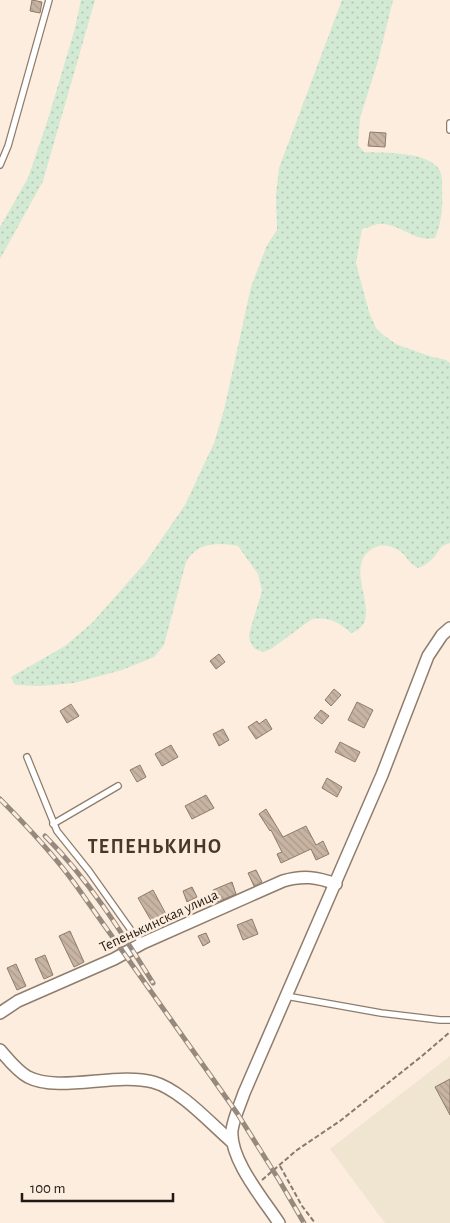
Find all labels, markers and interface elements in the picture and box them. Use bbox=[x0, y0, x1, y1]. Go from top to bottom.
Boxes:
district label: ТЕПЕНЬКИНО bbox=[88, 837, 222, 857]
street label: Тепенькинская улица bbox=[97, 887, 221, 955]
scale bar bbox=[22, 1170, 174, 1202]
text: 100 m bbox=[30, 1181, 65, 1196]

